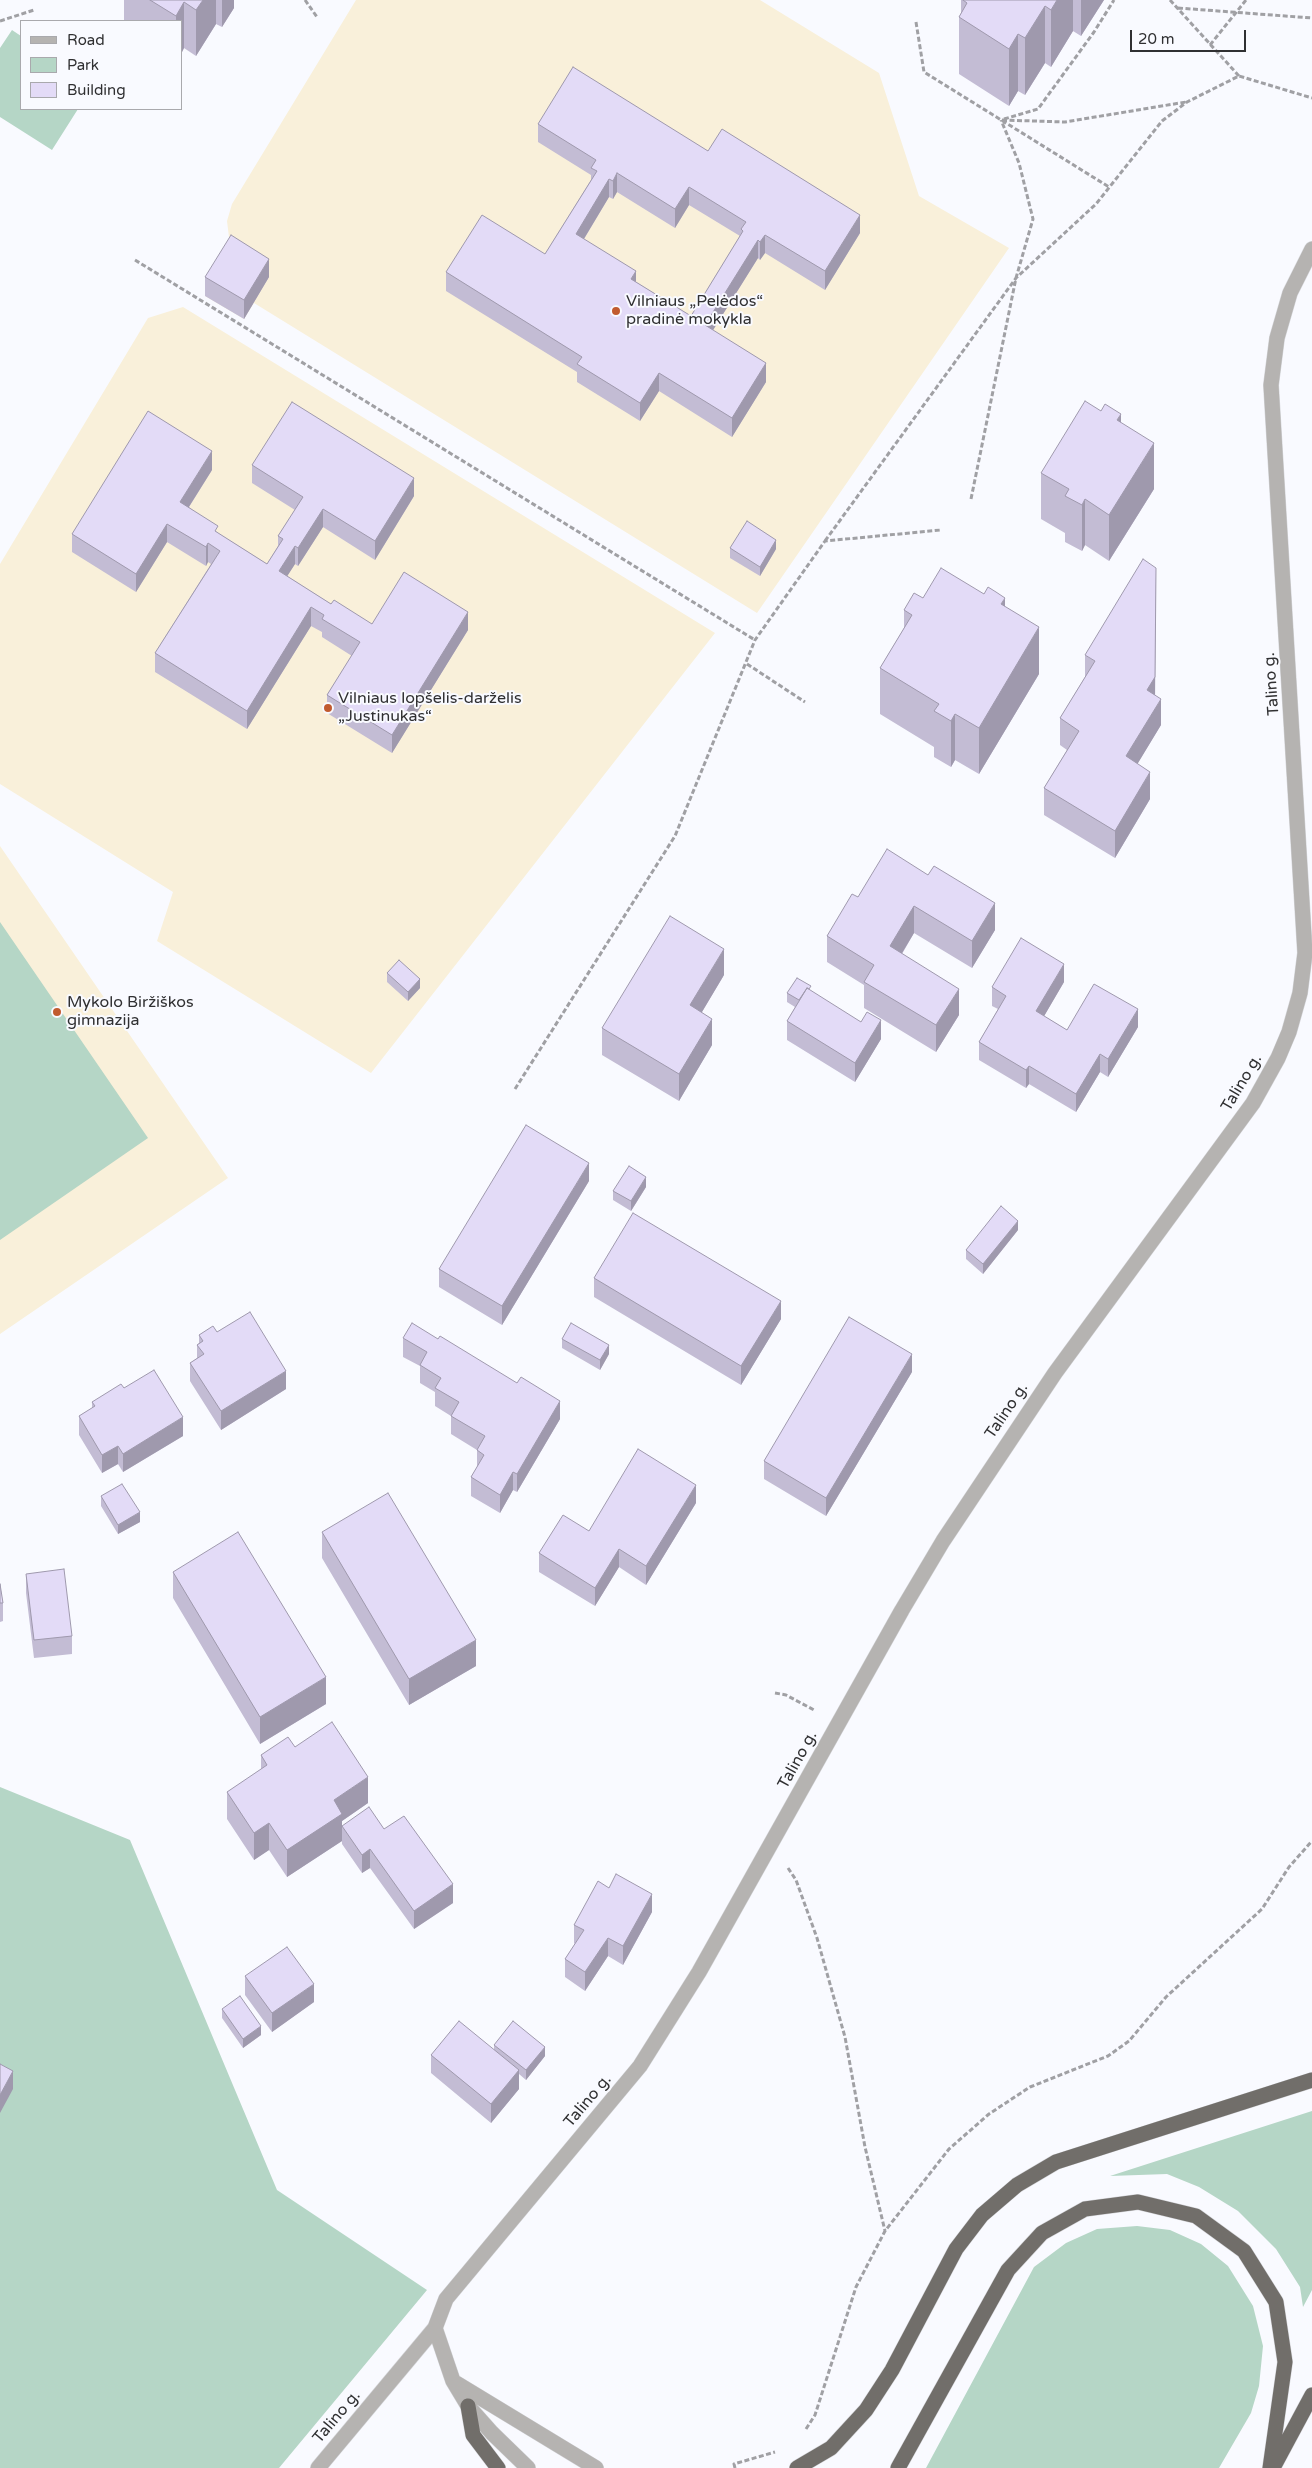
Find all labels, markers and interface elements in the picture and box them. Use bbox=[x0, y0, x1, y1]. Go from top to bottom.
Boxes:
legend bbox=[20, 20, 182, 110]
scale bar bbox=[1132, 20, 1248, 52]
text: 20 m bbox=[1138, 30, 1175, 48]
text: Road bbox=[67, 31, 105, 49]
text: Park bbox=[67, 56, 99, 74]
text: Building bbox=[67, 81, 126, 99]
place label: Vilniaus „Pelėdos“ pradinė mokykla bbox=[626, 292, 763, 330]
marker: Vilniaus „Pelėdos“ pradinė mokykla bbox=[610, 305, 622, 317]
street label: Talino g. bbox=[1260, 652, 1284, 716]
place label: Vilniaus lopšelis-darželis „Justinukas“ bbox=[338, 689, 522, 727]
marker: Vilniaus lopšelis-darželis „Justinukas“ bbox=[322, 702, 334, 714]
place label: Mykolo Biržiškos gimnazija bbox=[67, 993, 194, 1031]
marker: Mykolo Biržiškos gimnazija bbox=[51, 1006, 63, 1018]
street label: Talino g. bbox=[1217, 1051, 1267, 1115]
street label: Talino g. bbox=[981, 1379, 1033, 1443]
street label: Talino g. bbox=[774, 1728, 822, 1792]
street label: Talino g. bbox=[560, 2071, 616, 2131]
street label: Talino g. bbox=[309, 2387, 365, 2447]

